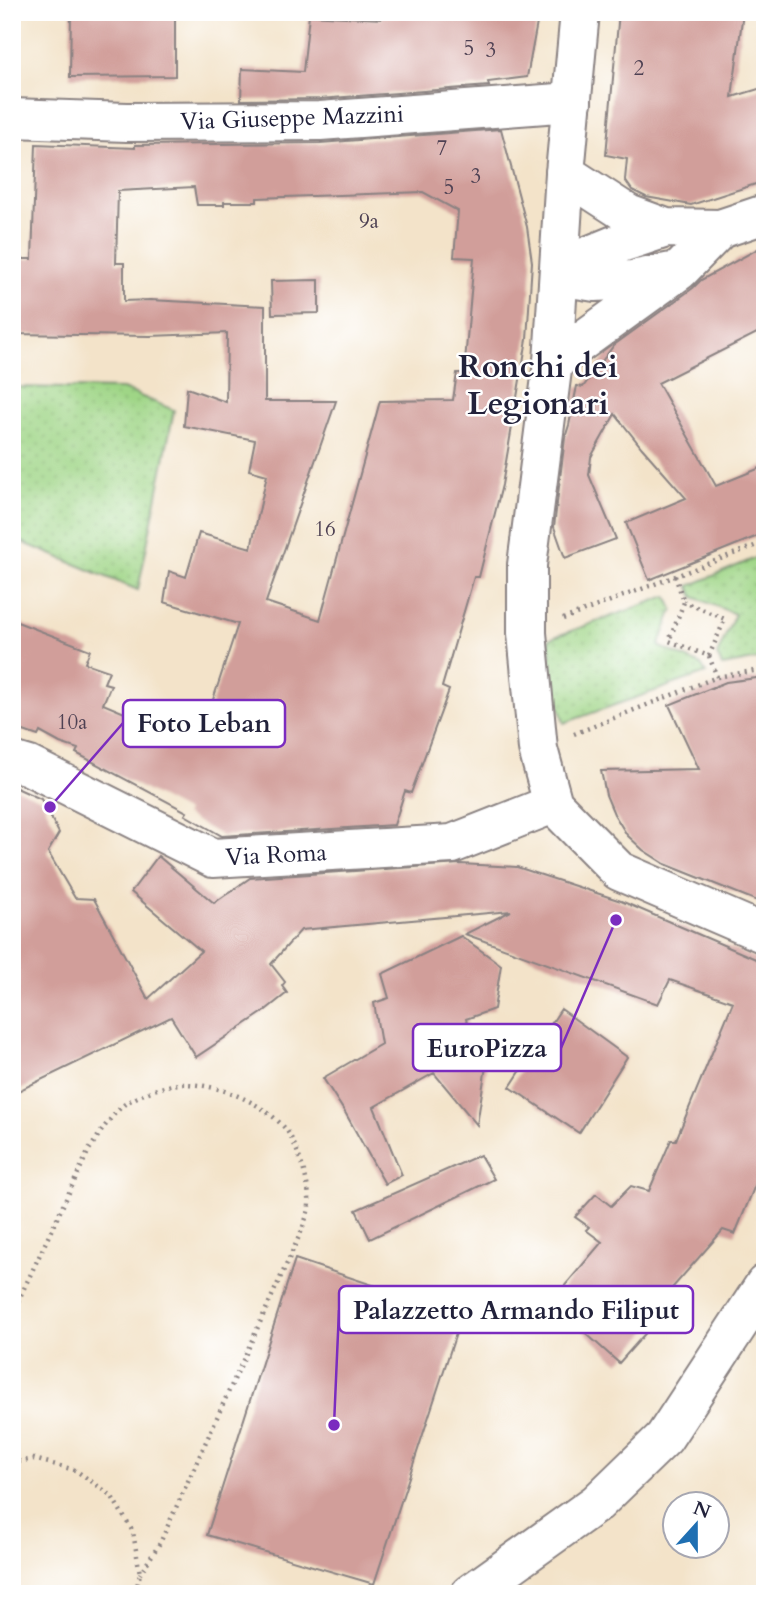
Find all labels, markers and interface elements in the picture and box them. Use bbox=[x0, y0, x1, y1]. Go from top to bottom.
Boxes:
house number: 5 bbox=[464, 34, 474, 63]
house number: 3 bbox=[486, 36, 496, 65]
house number: 2 bbox=[634, 54, 645, 83]
street label: Via Giuseppe Mazzini bbox=[180, 98, 405, 138]
house number: 7 bbox=[437, 134, 448, 163]
house number: 3 bbox=[471, 162, 481, 191]
house number: 5 bbox=[444, 173, 454, 202]
house number: 9a bbox=[359, 207, 379, 236]
district label: Ronchi dei Legionari bbox=[458, 345, 618, 426]
house number: 16 bbox=[314, 515, 336, 544]
callout: Foto Leban bbox=[123, 700, 285, 747]
text: Foto Leban bbox=[137, 706, 271, 741]
house number: 10a bbox=[57, 708, 87, 737]
street label: Via Roma bbox=[224, 836, 328, 874]
callout: EuroPizza bbox=[413, 1024, 561, 1071]
text: EuroPizza bbox=[427, 1031, 547, 1066]
callout: Palazzetto Armando Filiput bbox=[339, 1286, 693, 1333]
text: Palazzetto Armando Filiput bbox=[353, 1293, 679, 1328]
north arrow bbox=[662, 1490, 732, 1560]
text: N bbox=[689, 1495, 715, 1525]

